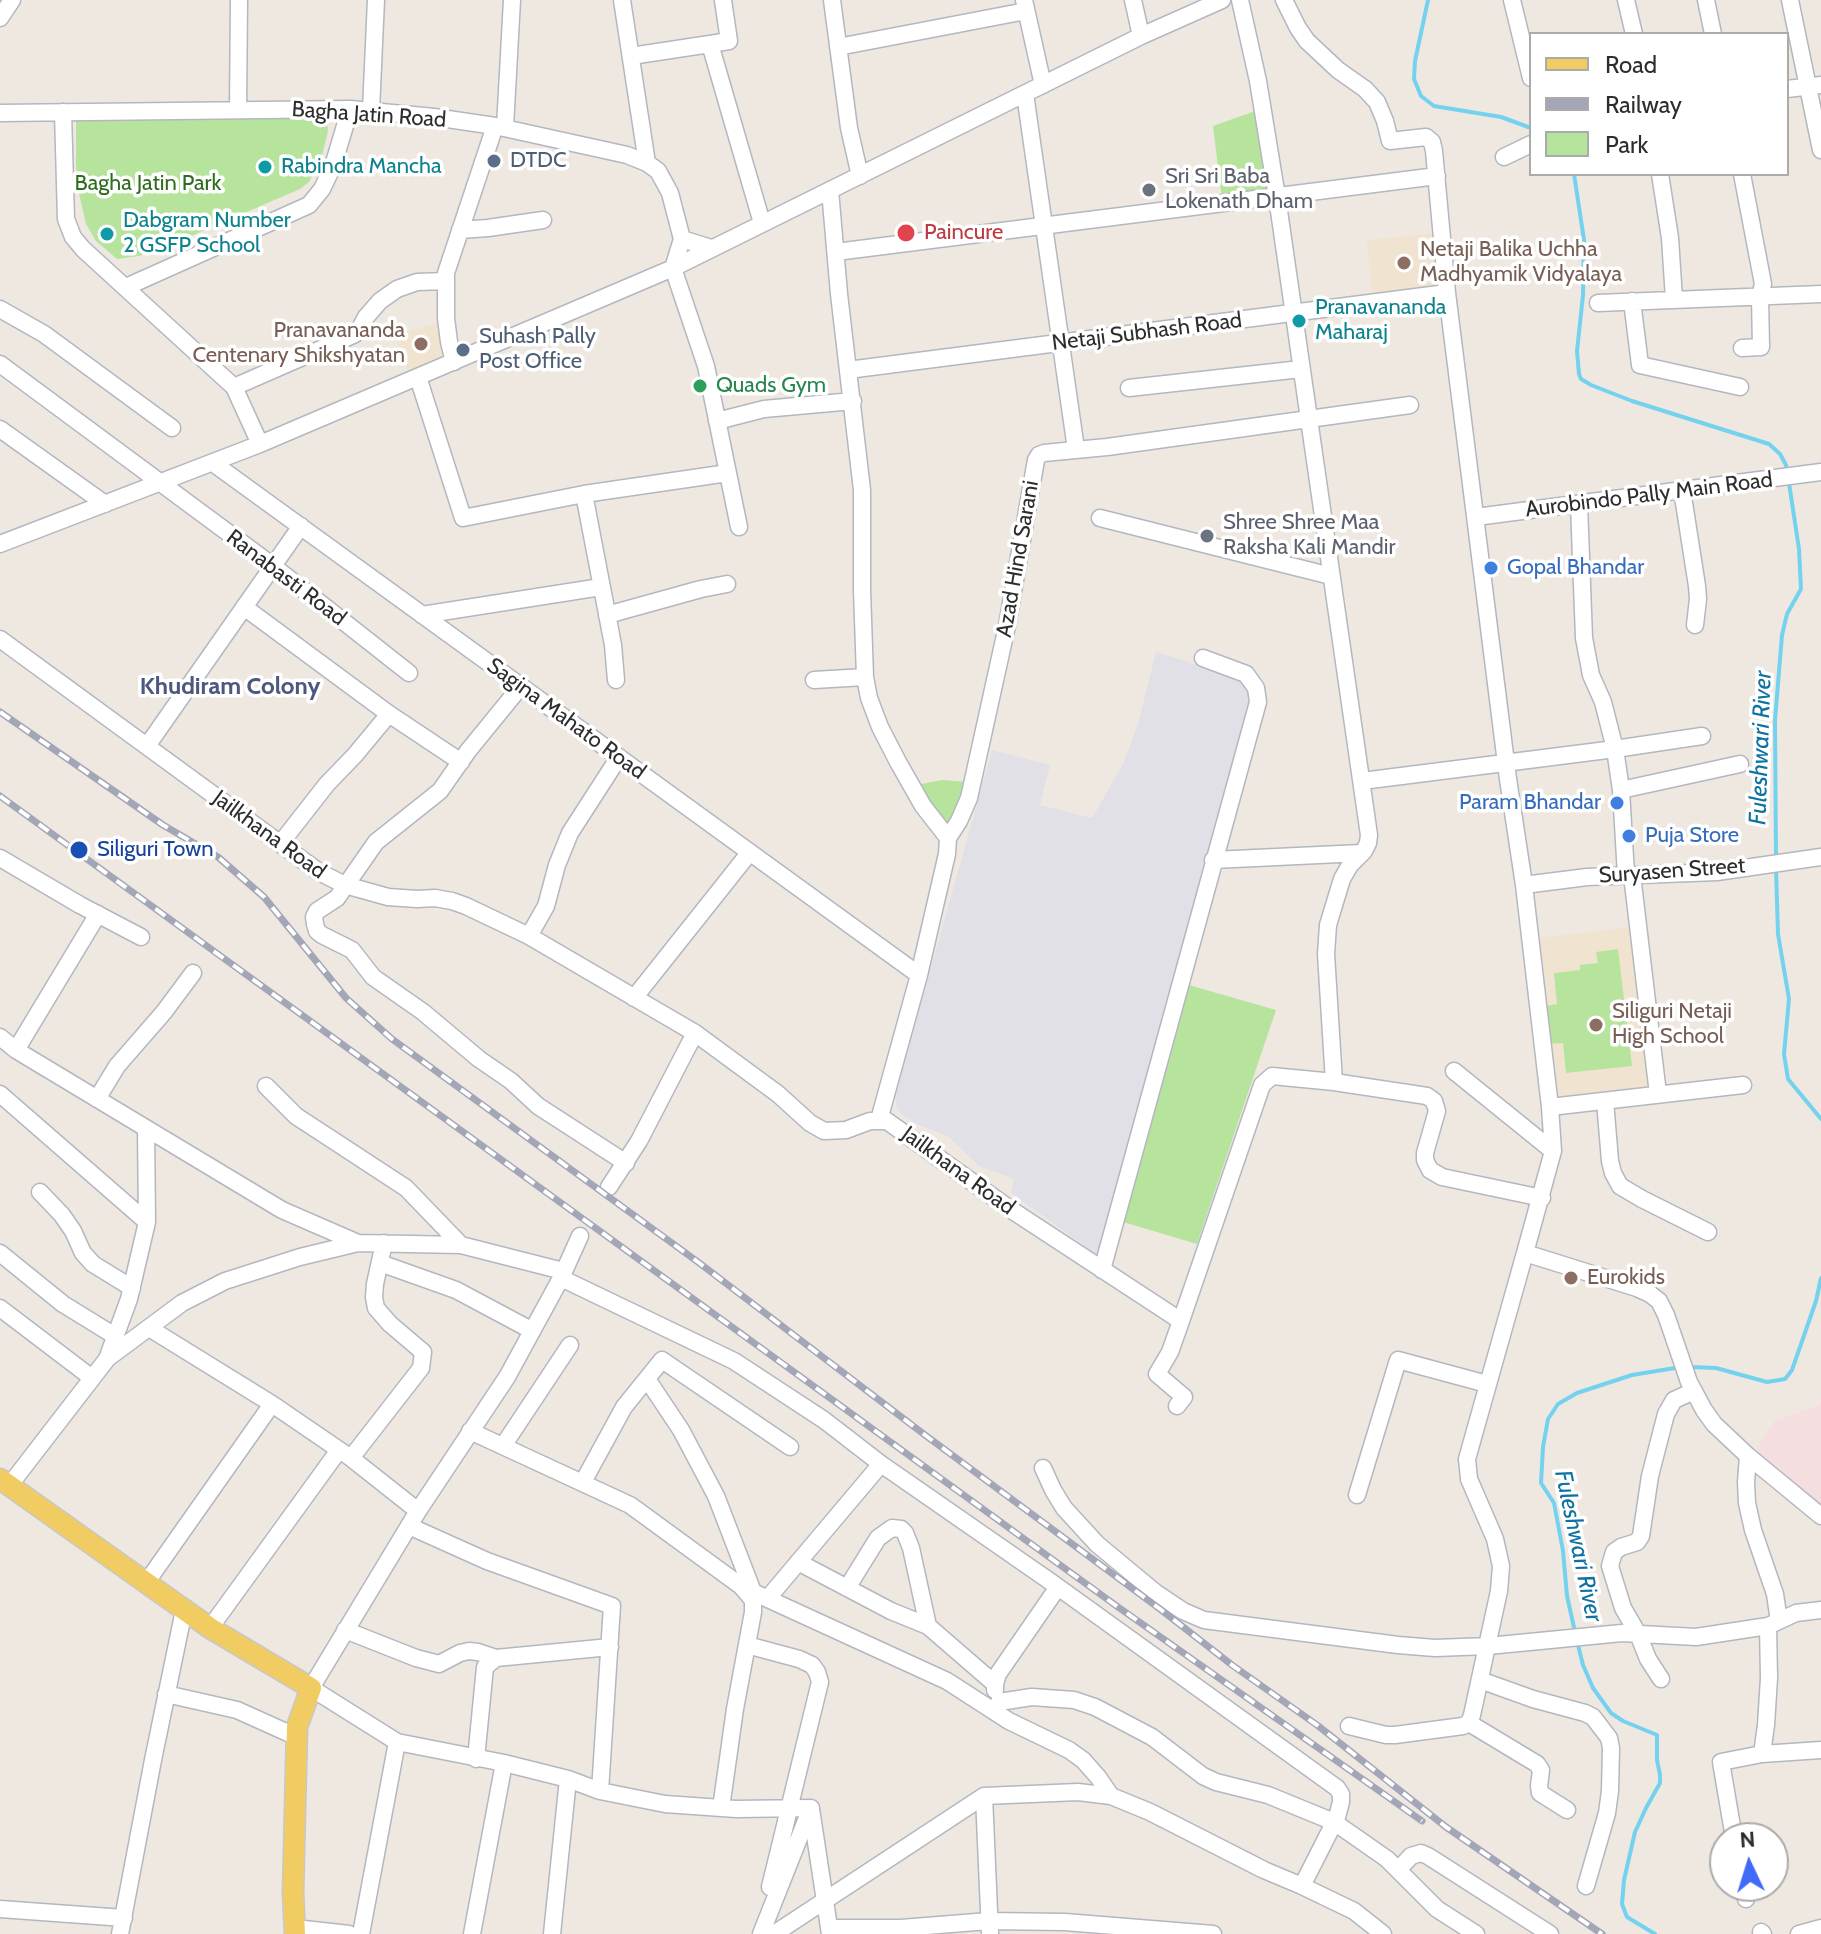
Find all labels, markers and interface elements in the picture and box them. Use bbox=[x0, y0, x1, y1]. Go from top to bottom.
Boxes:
legend bbox=[1529, 32, 1789, 176]
text: Road bbox=[1605, 50, 1657, 79]
text: Railway bbox=[1605, 90, 1682, 119]
street label: Bagha Jatin Road bbox=[291, 96, 447, 134]
text: Park bbox=[1605, 130, 1648, 159]
place label: DTDC bbox=[510, 148, 567, 174]
marker: DTDC bbox=[485, 152, 503, 170]
place label: Rabindra Mancha bbox=[281, 154, 441, 180]
marker: Rabindra Mancha bbox=[256, 158, 274, 176]
place label: Sri Sri Baba Lokenath Dham bbox=[1165, 164, 1313, 216]
park label: Bagha Jatin Park bbox=[75, 171, 221, 197]
marker: Sri Sri Baba Lokenath Dham bbox=[1140, 181, 1158, 199]
place label: Dabgram Number 2 GSFP School bbox=[123, 208, 291, 260]
place label: Paincure bbox=[924, 220, 1003, 246]
marker: Paincure bbox=[895, 222, 917, 244]
marker: Dabgram Number 2 GSFP School bbox=[98, 225, 116, 243]
place label: Netaji Balika Uchha Madhyamik Vidyalaya bbox=[1420, 237, 1622, 288]
marker: Netaji Balika Uchha Madhyamik Vidyalaya bbox=[1395, 254, 1413, 272]
place label: Pranavananda Maharaj bbox=[1315, 295, 1446, 346]
street label: Netaji Subhash Road bbox=[1050, 307, 1244, 357]
marker: Pranavananda Maharaj bbox=[1290, 312, 1308, 330]
place label: Pranavananda Centenary Shikshyatan bbox=[192, 318, 405, 370]
place label: Suhash Pally Post Office bbox=[479, 324, 596, 376]
marker: Pranavananda Centenary Shikshyatan bbox=[412, 335, 430, 353]
marker: Suhash Pally Post Office bbox=[454, 341, 472, 359]
place label: Quads Gym bbox=[716, 373, 826, 399]
marker: Quads Gym bbox=[691, 377, 709, 395]
street label: Aurobindo Pally Main Road bbox=[1524, 467, 1774, 523]
street label: Azad Hind Sarani bbox=[991, 479, 1045, 639]
place label: Shree Shree Maa Raksha Kali Mandir bbox=[1223, 510, 1395, 562]
street label: Ranabasti Road bbox=[221, 524, 351, 632]
marker: Shree Shree Maa Raksha Kali Mandir bbox=[1198, 527, 1216, 545]
place label: Gopal Bhandar bbox=[1507, 555, 1644, 581]
marker: Gopal Bhandar bbox=[1482, 559, 1500, 577]
street label: Sagina Mahato Road bbox=[481, 653, 651, 785]
water label: Fuleshwari River bbox=[1744, 670, 1778, 826]
district label: Khudiram Colony bbox=[140, 673, 320, 701]
street label: Jailkhana Road bbox=[207, 785, 331, 885]
place label: Param Bhandar bbox=[1459, 790, 1601, 816]
marker: Param Bhandar bbox=[1608, 794, 1626, 812]
place label: Puja Store bbox=[1645, 823, 1739, 849]
marker: Puja Store bbox=[1620, 827, 1638, 845]
place label: Siliguri Town bbox=[97, 837, 214, 863]
marker: Siliguri Town bbox=[68, 839, 90, 861]
street label: Suryasen Street bbox=[1598, 853, 1746, 889]
place label: Siliguri Netaji High School bbox=[1612, 999, 1732, 1050]
marker: Siliguri Netaji High School bbox=[1587, 1016, 1605, 1034]
street label: Jailkhana Road bbox=[896, 1121, 1020, 1221]
place label: Eurokids bbox=[1587, 1265, 1665, 1291]
marker: Eurokids bbox=[1562, 1269, 1580, 1287]
water label: Fuleshwari River bbox=[1548, 1468, 1608, 1624]
north arrow bbox=[1709, 1822, 1789, 1902]
text: N bbox=[1739, 1826, 1756, 1854]

